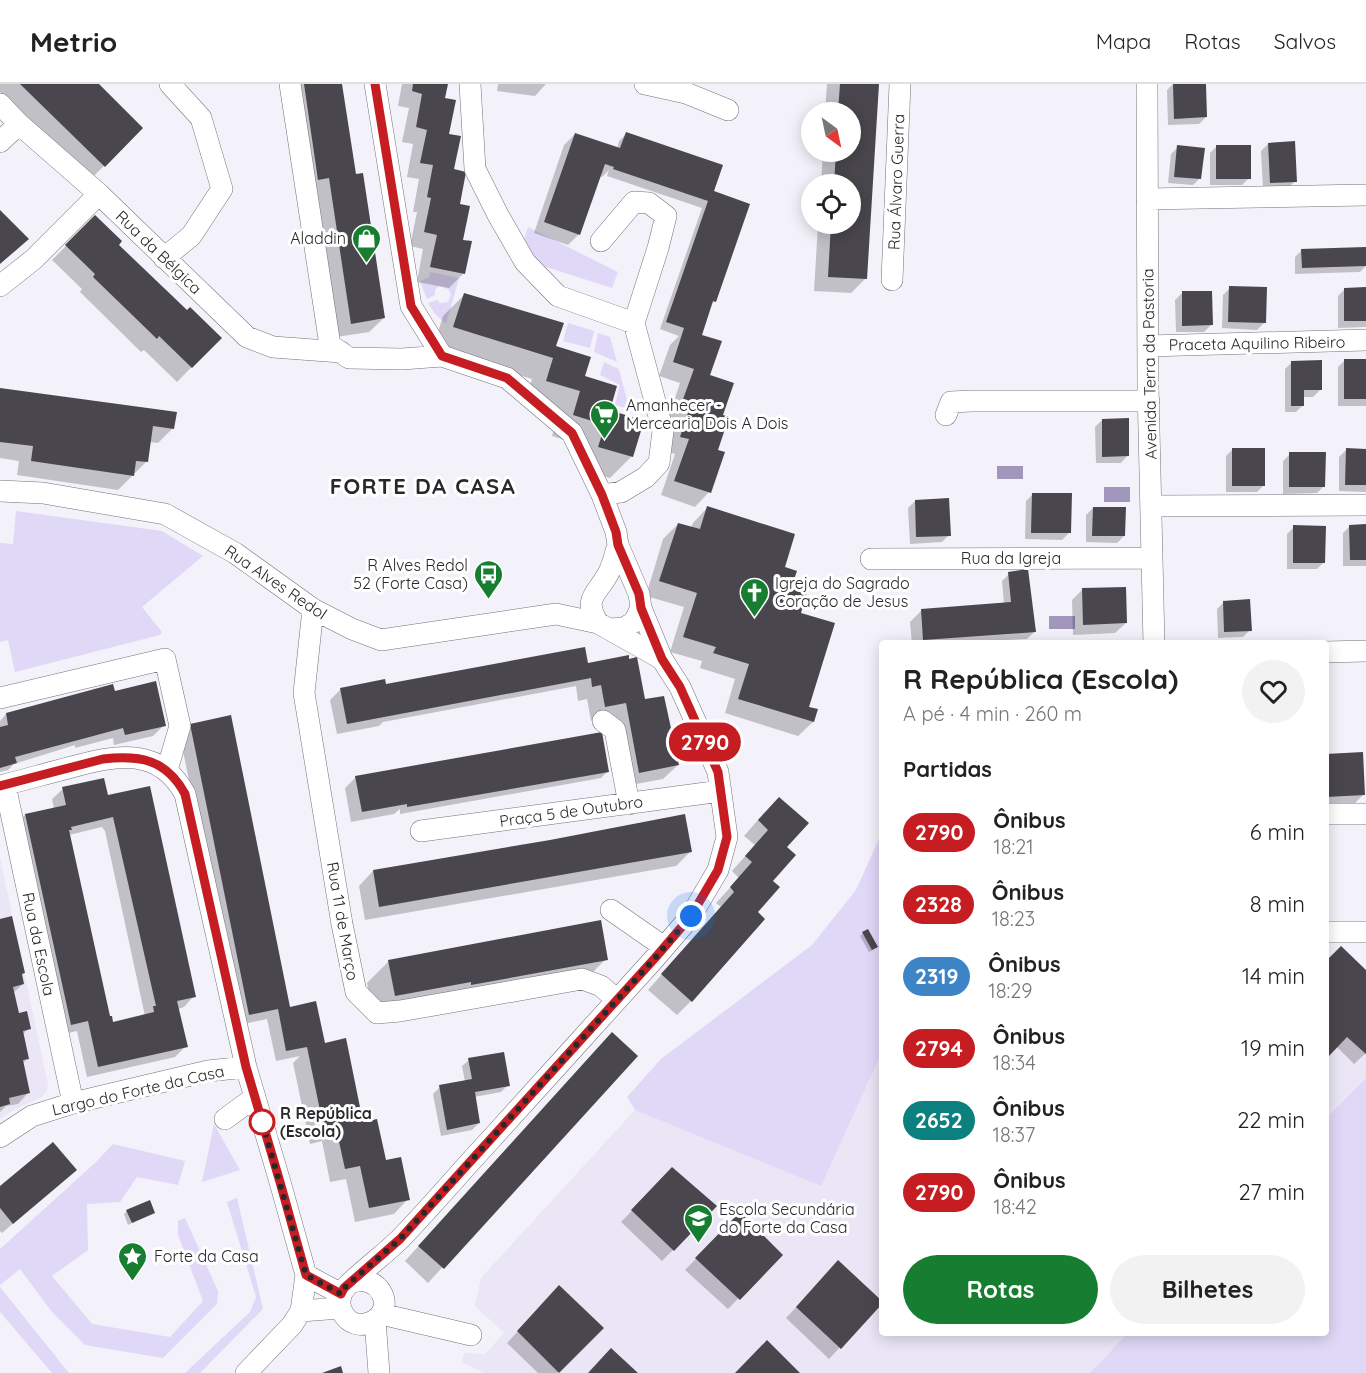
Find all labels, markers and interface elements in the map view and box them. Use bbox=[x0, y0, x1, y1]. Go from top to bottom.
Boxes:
text: Metrio bbox=[30, 24, 117, 59]
text: Mapa bbox=[1096, 28, 1151, 54]
text: Rotas bbox=[1184, 28, 1241, 54]
text: Salvos bbox=[1274, 28, 1336, 54]
north arrow bbox=[801, 102, 861, 162]
map controls bbox=[801, 102, 861, 234]
street label: Rua Álvaro Guerra bbox=[884, 113, 908, 251]
button: locate bbox=[801, 174, 861, 234]
street label: Rua da Bélgica bbox=[112, 206, 206, 298]
shop icon: Aladdin bbox=[351, 222, 383, 264]
place label: Aladdin bbox=[290, 228, 346, 248]
street label: Avenida Terra da Pastoria bbox=[1137, 268, 1161, 460]
street label: Praceta Aquilino Ribeiro bbox=[1168, 331, 1346, 355]
place label: Amanhecer - Mercearia Dois A Dois bbox=[626, 395, 788, 433]
supermarket icon: Amanhecer - Mercearia Dois A Dois bbox=[589, 398, 621, 440]
district label: FORTE DA CASA bbox=[330, 472, 516, 500]
street label: Rua Alves Redol bbox=[221, 540, 331, 624]
street label: Rua da Igreja bbox=[961, 548, 1061, 568]
place label: R Alves Redol 52 (Forte Casa) bbox=[353, 555, 468, 593]
bus stop icon: R Alves Redol 52 (Forte Casa) bbox=[473, 558, 505, 600]
place label: Igreja do Sagrado Coração de Jesus bbox=[775, 573, 910, 611]
church icon: Igreja do Sagrado Coração de Jesus bbox=[738, 576, 770, 618]
button: heart bbox=[1242, 660, 1305, 723]
text: R República (Escola) bbox=[903, 661, 1178, 696]
text: A pé · 4 min · 260 m bbox=[903, 701, 1082, 726]
line badge: 2790 bbox=[663, 722, 747, 762]
text: 2790 bbox=[681, 729, 729, 755]
text: Partidas bbox=[903, 755, 992, 783]
street label: Praça 5 de Outubro bbox=[498, 791, 644, 831]
text: Ônibus bbox=[993, 806, 1066, 834]
text: 6 min bbox=[1250, 818, 1305, 846]
text: 2790 bbox=[915, 819, 963, 845]
text: 18:21 bbox=[993, 834, 1034, 859]
street label: Rua 11 de Março bbox=[323, 860, 363, 982]
text: Ônibus bbox=[992, 878, 1064, 906]
street label: Rua da Escola bbox=[18, 890, 60, 998]
text: 8 min bbox=[1250, 890, 1305, 918]
text: 2328 bbox=[915, 891, 962, 917]
your location bbox=[676, 901, 706, 931]
text: 18:23 bbox=[992, 906, 1035, 931]
text: Ônibus bbox=[988, 950, 1061, 978]
text: 14 min bbox=[1242, 962, 1305, 990]
text: 2319 bbox=[915, 963, 958, 989]
text: 18:29 bbox=[988, 978, 1033, 1003]
text: Ônibus bbox=[993, 1022, 1065, 1050]
text: 19 min bbox=[1241, 1034, 1305, 1062]
text: 2794 bbox=[915, 1035, 963, 1061]
text: 18:34 bbox=[993, 1050, 1036, 1075]
street label: Largo do Forte da Casa bbox=[50, 1060, 226, 1120]
text: Ônibus bbox=[993, 1094, 1065, 1122]
place label: R República (Escola) bbox=[280, 1103, 372, 1141]
text: 22 min bbox=[1237, 1106, 1305, 1134]
text: 2652 bbox=[915, 1107, 963, 1133]
marker: R República (Escola) bbox=[249, 1109, 275, 1135]
text: 18:37 bbox=[993, 1122, 1035, 1147]
text: Ônibus bbox=[993, 1166, 1066, 1194]
text: 27 min bbox=[1238, 1178, 1305, 1206]
text: 2790 bbox=[915, 1179, 963, 1205]
text: 18:42 bbox=[993, 1194, 1037, 1219]
place label: Escola Secundária do Forte da Casa bbox=[719, 1199, 855, 1237]
school or university icon: Escola Secundária do Forte da Casa bbox=[682, 1202, 714, 1244]
place icon: Forte da Casa bbox=[117, 1240, 149, 1282]
place label: Forte da Casa bbox=[154, 1246, 259, 1266]
button: Rotas bbox=[903, 1255, 1098, 1324]
button: Bilhetes bbox=[1110, 1255, 1305, 1324]

